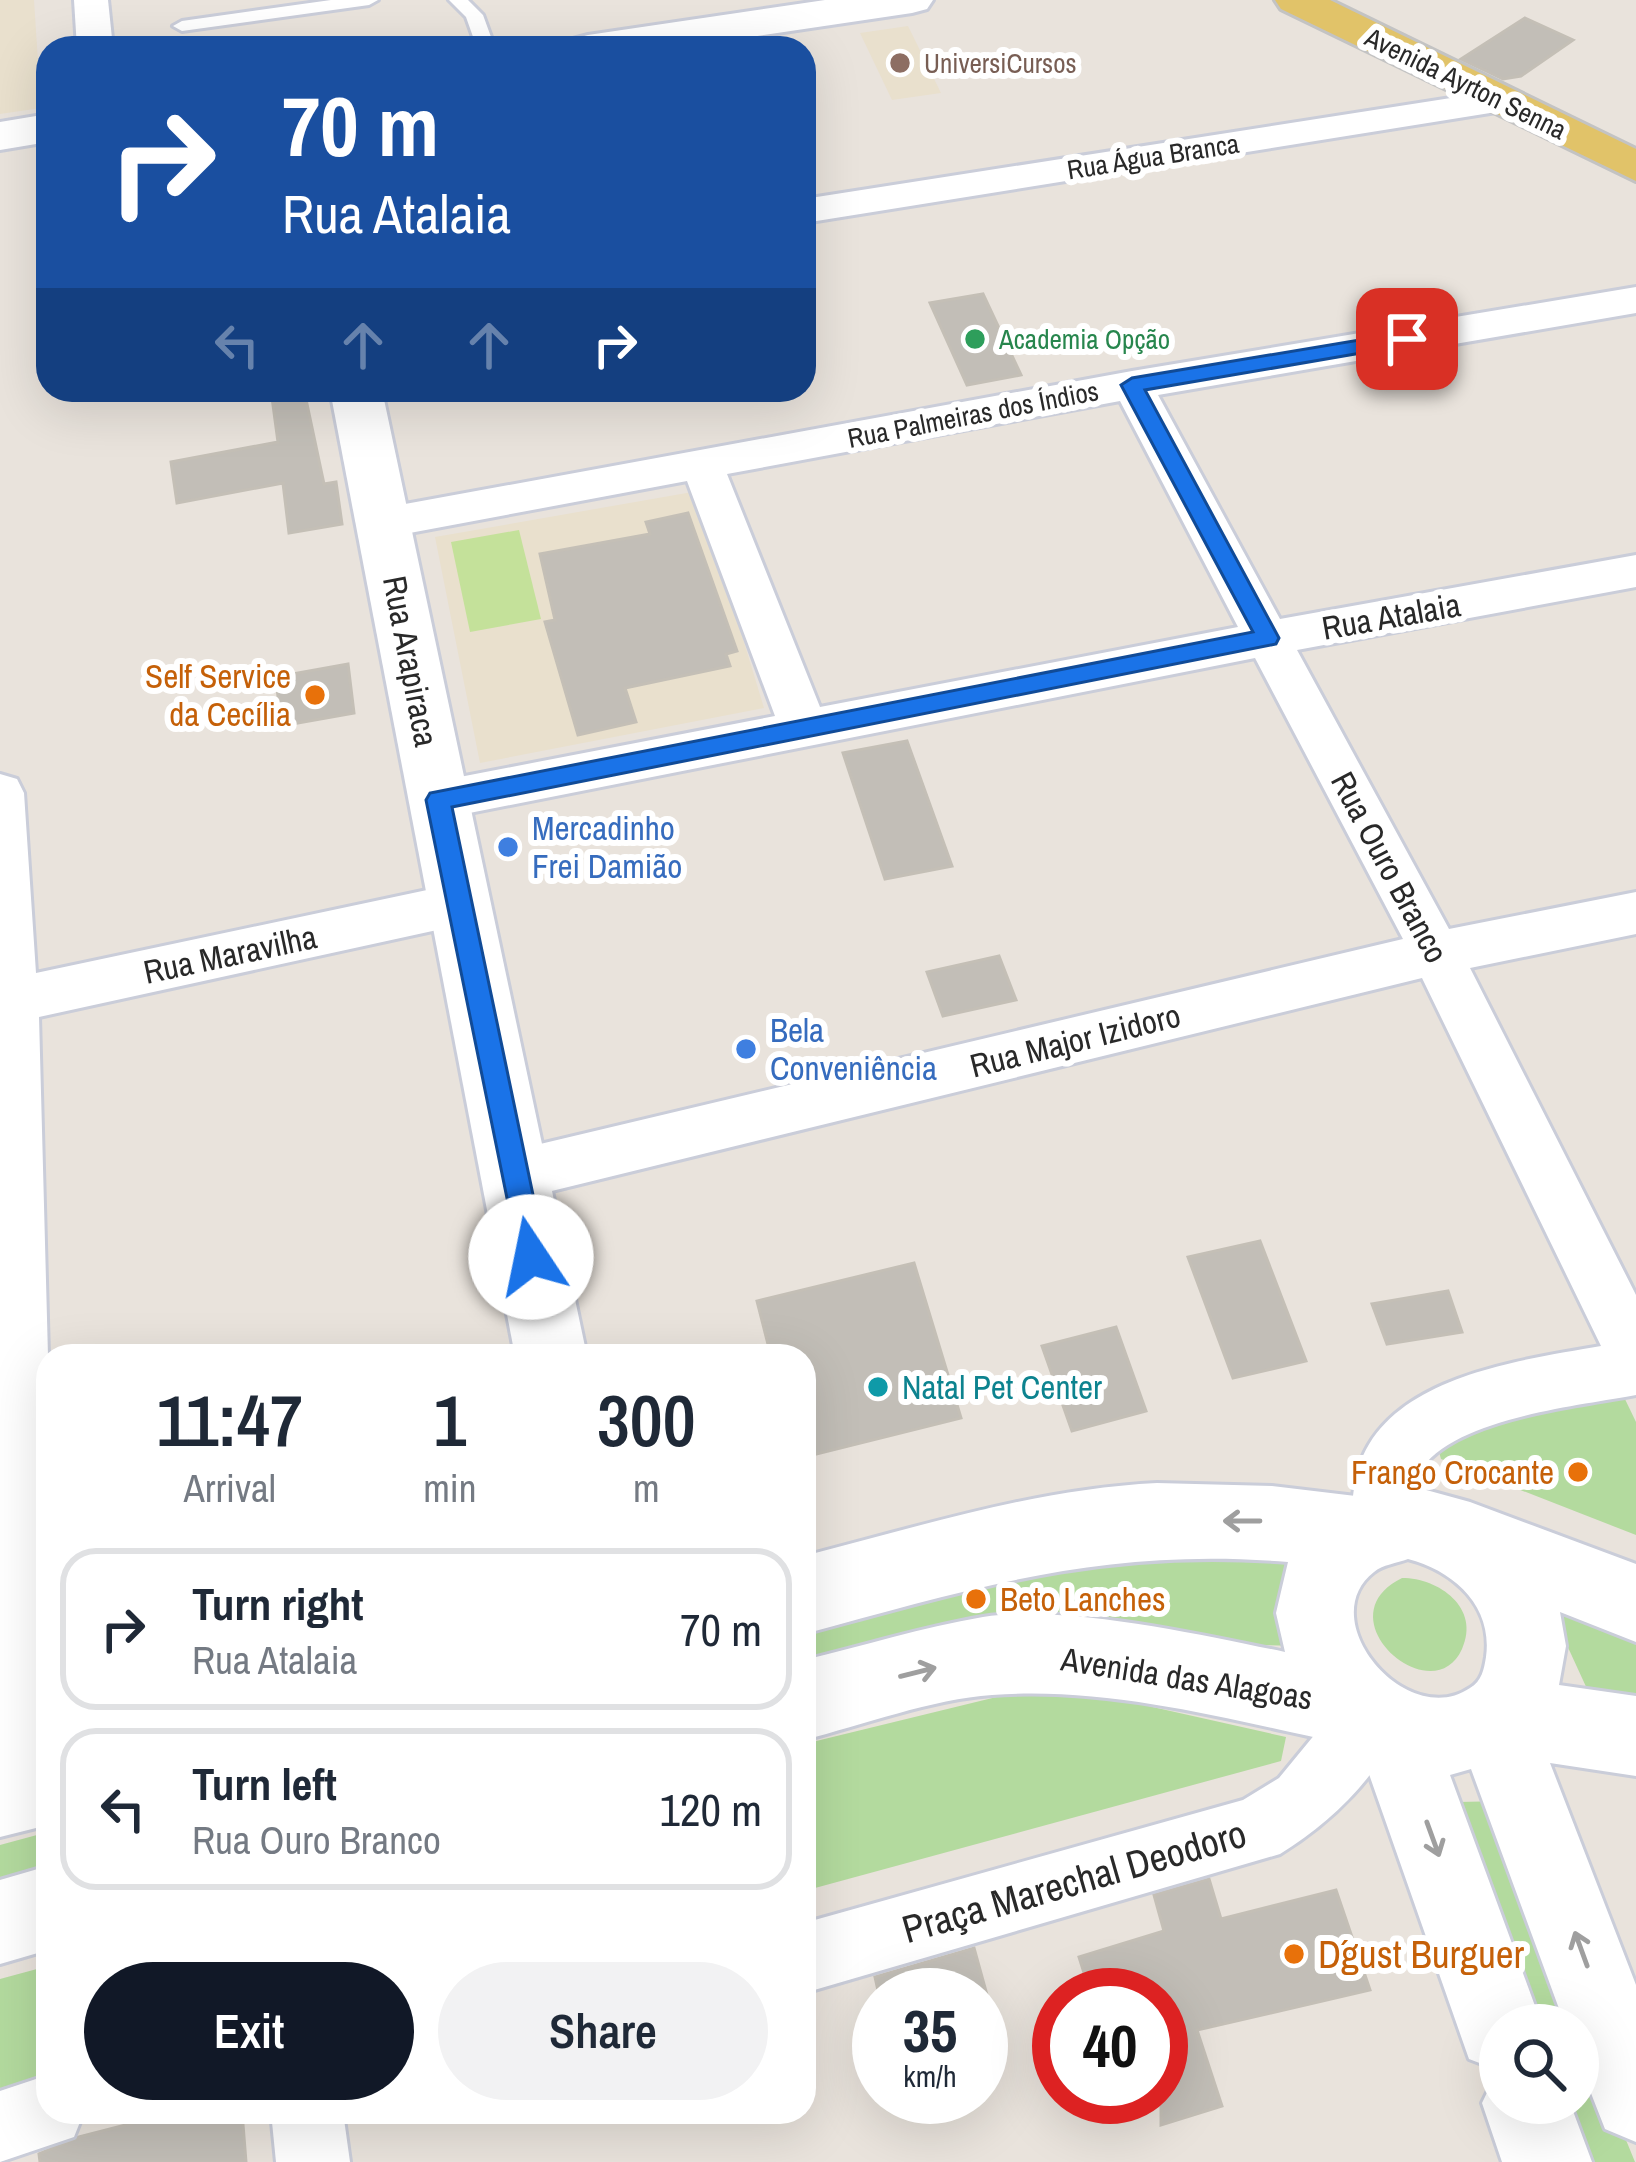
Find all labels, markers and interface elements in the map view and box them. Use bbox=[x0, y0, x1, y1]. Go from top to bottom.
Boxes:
street label: Avenida Ayrton Senna bbox=[1359, 18, 1573, 147]
place label: UniversiCursos bbox=[924, 45, 1077, 81]
marker: UniversiCursos bbox=[887, 50, 913, 76]
text: 70 m bbox=[282, 69, 439, 182]
icon: right bbox=[84, 84, 240, 240]
street label: Rua Água Branca bbox=[1064, 125, 1242, 187]
text: Rua Atalaia bbox=[282, 177, 511, 250]
pin bbox=[1356, 288, 1458, 390]
icon: arrive bbox=[1374, 306, 1440, 372]
icon: left bbox=[204, 312, 270, 378]
icon: ahead bbox=[330, 312, 396, 378]
icon: ahead bbox=[456, 312, 522, 378]
icon: right bbox=[582, 312, 648, 378]
place label: Academia Opção bbox=[998, 321, 1170, 357]
marker: Academia Opção bbox=[962, 326, 988, 352]
street label: Rua Palmeiras dos Índios bbox=[845, 372, 1101, 456]
street label: Rua Arapiraca bbox=[373, 572, 449, 750]
street label: Rua Atalaia bbox=[1318, 582, 1464, 650]
place label: Self Service da Cecília bbox=[145, 654, 291, 736]
marker: Self Service da Cecília bbox=[302, 682, 328, 708]
street label: Rua Ouro Branco bbox=[1321, 764, 1459, 970]
place label: Mercadinho Frei Damião bbox=[532, 806, 682, 888]
marker: Mercadinho Frei Damião bbox=[495, 834, 521, 860]
street label: Rua Maravilha bbox=[139, 914, 321, 994]
street label: Rua Major Izidoro bbox=[965, 993, 1185, 1087]
place label: Bela Conveniência bbox=[770, 1008, 937, 1090]
marker: Bela Conveniência bbox=[733, 1036, 759, 1062]
position arrow bbox=[468, 1194, 594, 1320]
place label: Natal Pet Center bbox=[902, 1365, 1102, 1409]
text: 11:47 bbox=[156, 1371, 303, 1468]
text: 1 bbox=[433, 1371, 466, 1468]
text: 300 bbox=[597, 1371, 696, 1468]
marker: Natal Pet Center bbox=[865, 1374, 891, 1400]
place label: Frango Crocante bbox=[1351, 1450, 1554, 1494]
marker: Frango Crocante bbox=[1565, 1459, 1591, 1485]
text: Arrival bbox=[183, 1462, 276, 1514]
text: min bbox=[423, 1462, 477, 1514]
text: m bbox=[633, 1462, 660, 1514]
one-way arrow bbox=[1223, 1510, 1262, 1532]
text: Turn right bbox=[192, 1573, 364, 1634]
place label: Beto Lanches bbox=[1000, 1577, 1166, 1621]
marker: Beto Lanches bbox=[963, 1586, 989, 1612]
icon: right bbox=[90, 1596, 156, 1662]
text: 70 m bbox=[680, 1599, 762, 1660]
text: Rua Atalaia bbox=[192, 1634, 357, 1686]
street label: Avenida das Alagoas bbox=[1057, 1636, 1316, 1720]
one-way arrow bbox=[898, 1660, 936, 1682]
text: Turn left bbox=[192, 1753, 337, 1814]
icon: left bbox=[90, 1776, 156, 1842]
text: 120 m bbox=[659, 1779, 762, 1840]
street label: Praça Marechal Deodoro bbox=[896, 1807, 1252, 1955]
text: Rua Ouro Branco bbox=[192, 1814, 441, 1866]
one-way arrow bbox=[1424, 1820, 1445, 1857]
place label: D´gust Burguer bbox=[1318, 1928, 1525, 1980]
one-way arrow bbox=[1569, 1932, 1590, 1969]
marker: D´gust Burguer bbox=[1281, 1941, 1307, 1967]
button: Exit bbox=[84, 1962, 414, 2100]
button: Share bbox=[438, 1962, 768, 2100]
speed limit sign: 40 bbox=[1032, 1968, 1188, 2124]
text: 35 bbox=[903, 1990, 957, 2071]
map controls bbox=[1479, 2004, 1599, 2124]
button: search bbox=[1479, 2004, 1599, 2124]
text: km/h bbox=[903, 2056, 957, 2096]

